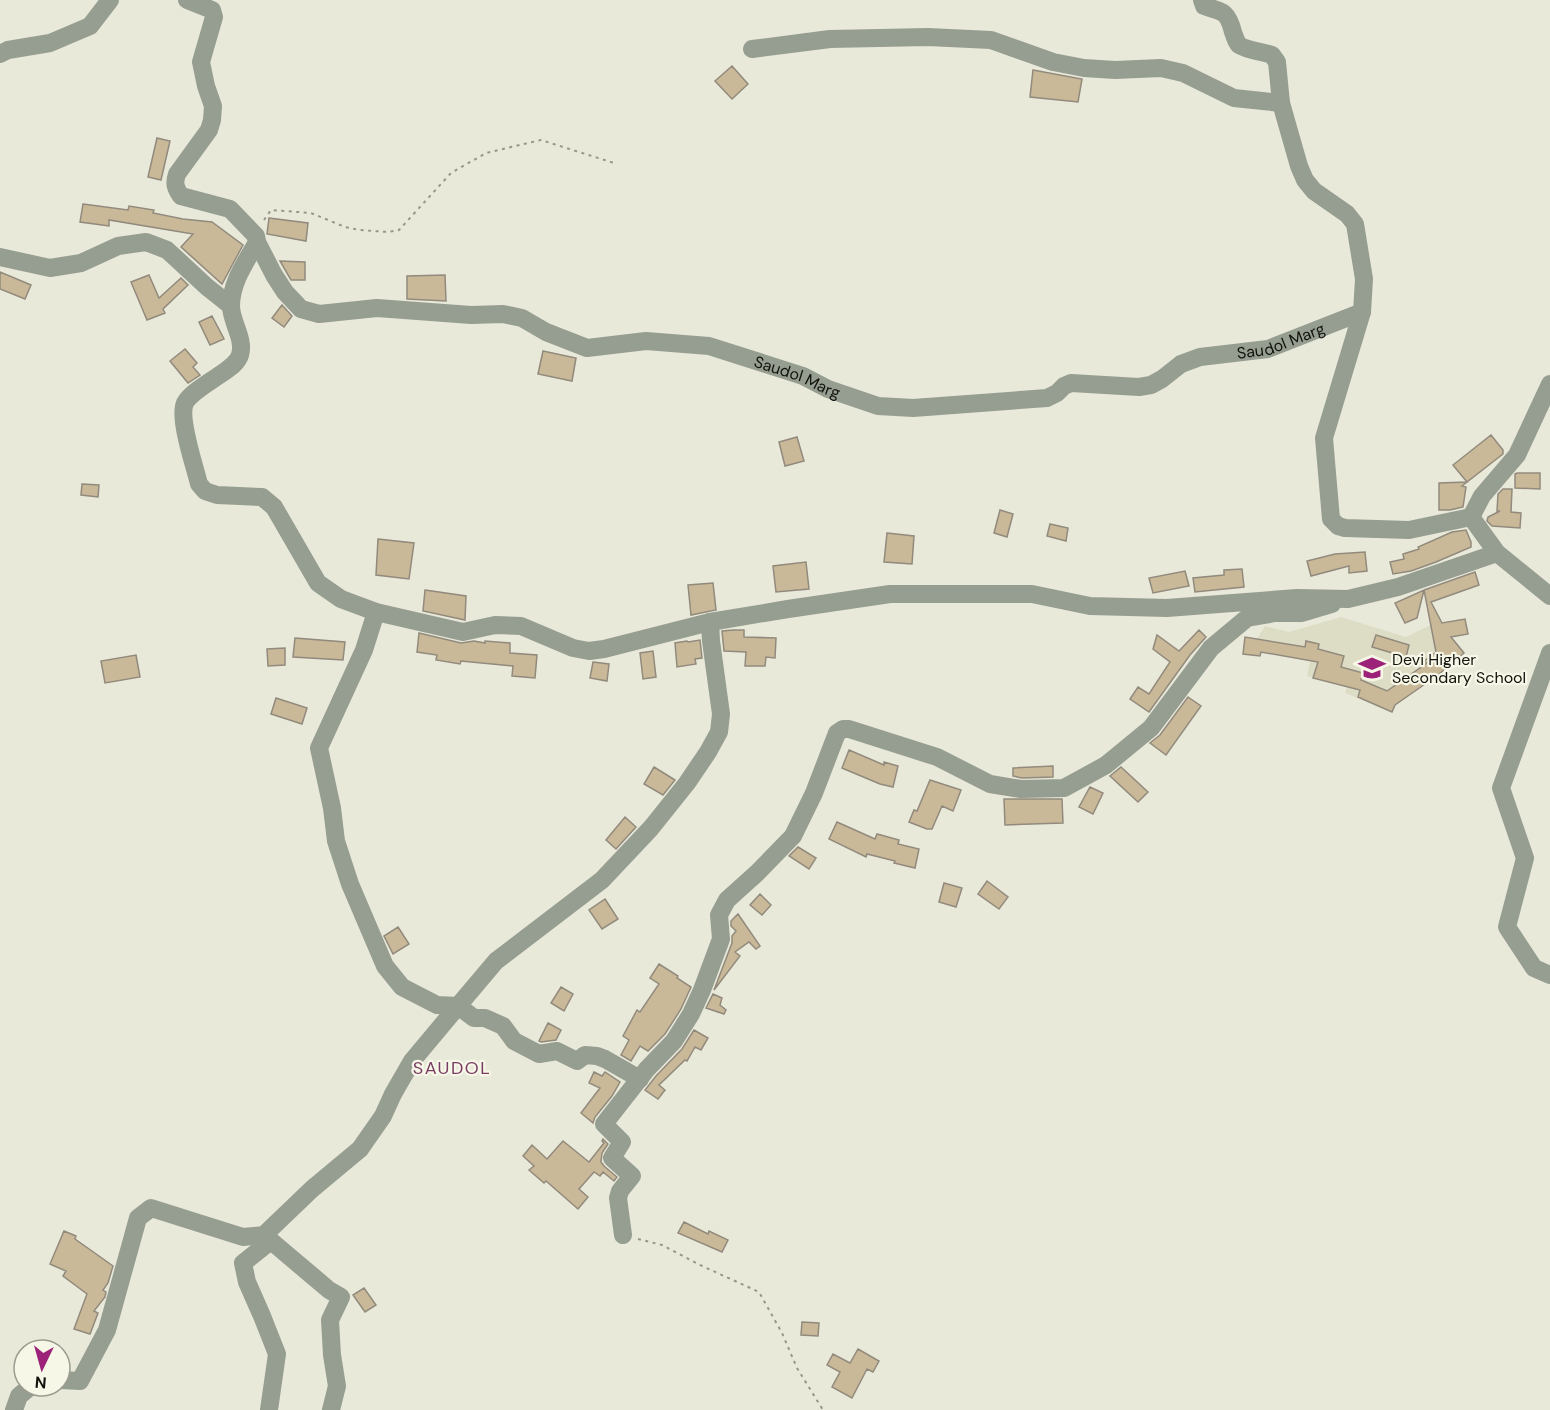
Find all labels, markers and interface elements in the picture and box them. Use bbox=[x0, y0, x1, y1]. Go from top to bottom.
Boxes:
street label: Saudol Marg bbox=[1236, 318, 1328, 364]
street label: Saudol Marg bbox=[751, 351, 843, 403]
place label: Devi Higher Secondary School bbox=[1392, 649, 1526, 688]
school or university icon: Devi Higher Secondary School bbox=[1357, 653, 1387, 683]
district label: SAUDOL bbox=[413, 1056, 491, 1080]
north arrow bbox=[12, 1338, 72, 1398]
text: N bbox=[34, 1371, 47, 1393]

